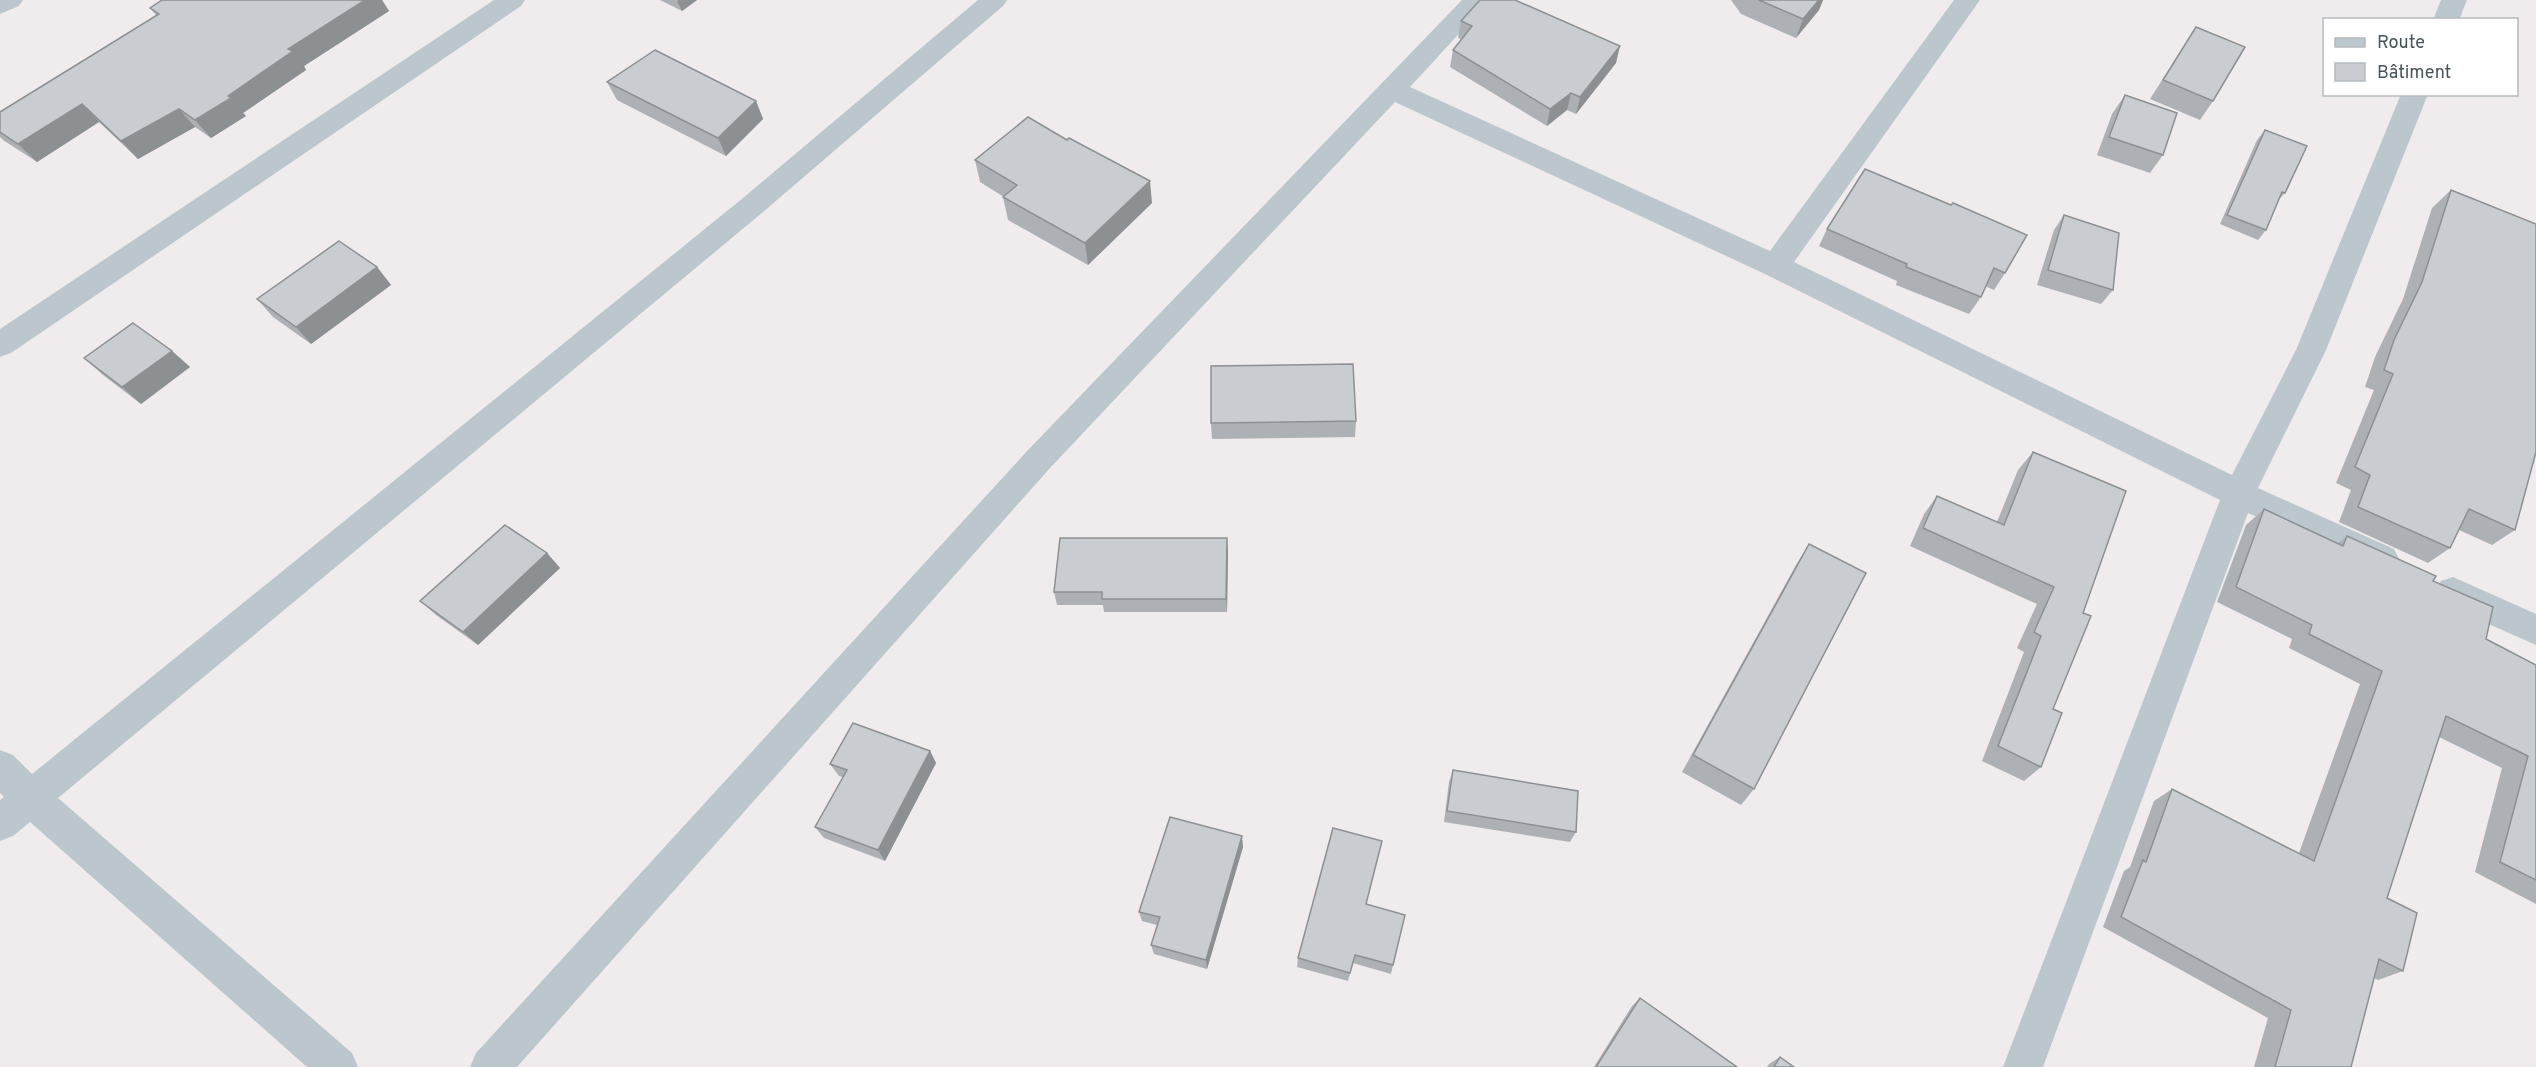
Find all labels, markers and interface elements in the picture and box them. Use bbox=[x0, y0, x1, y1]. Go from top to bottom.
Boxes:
legend bbox=[2323, 18, 2518, 96]
text: Route bbox=[2377, 32, 2425, 55]
text: Bâtiment bbox=[2377, 62, 2451, 85]

